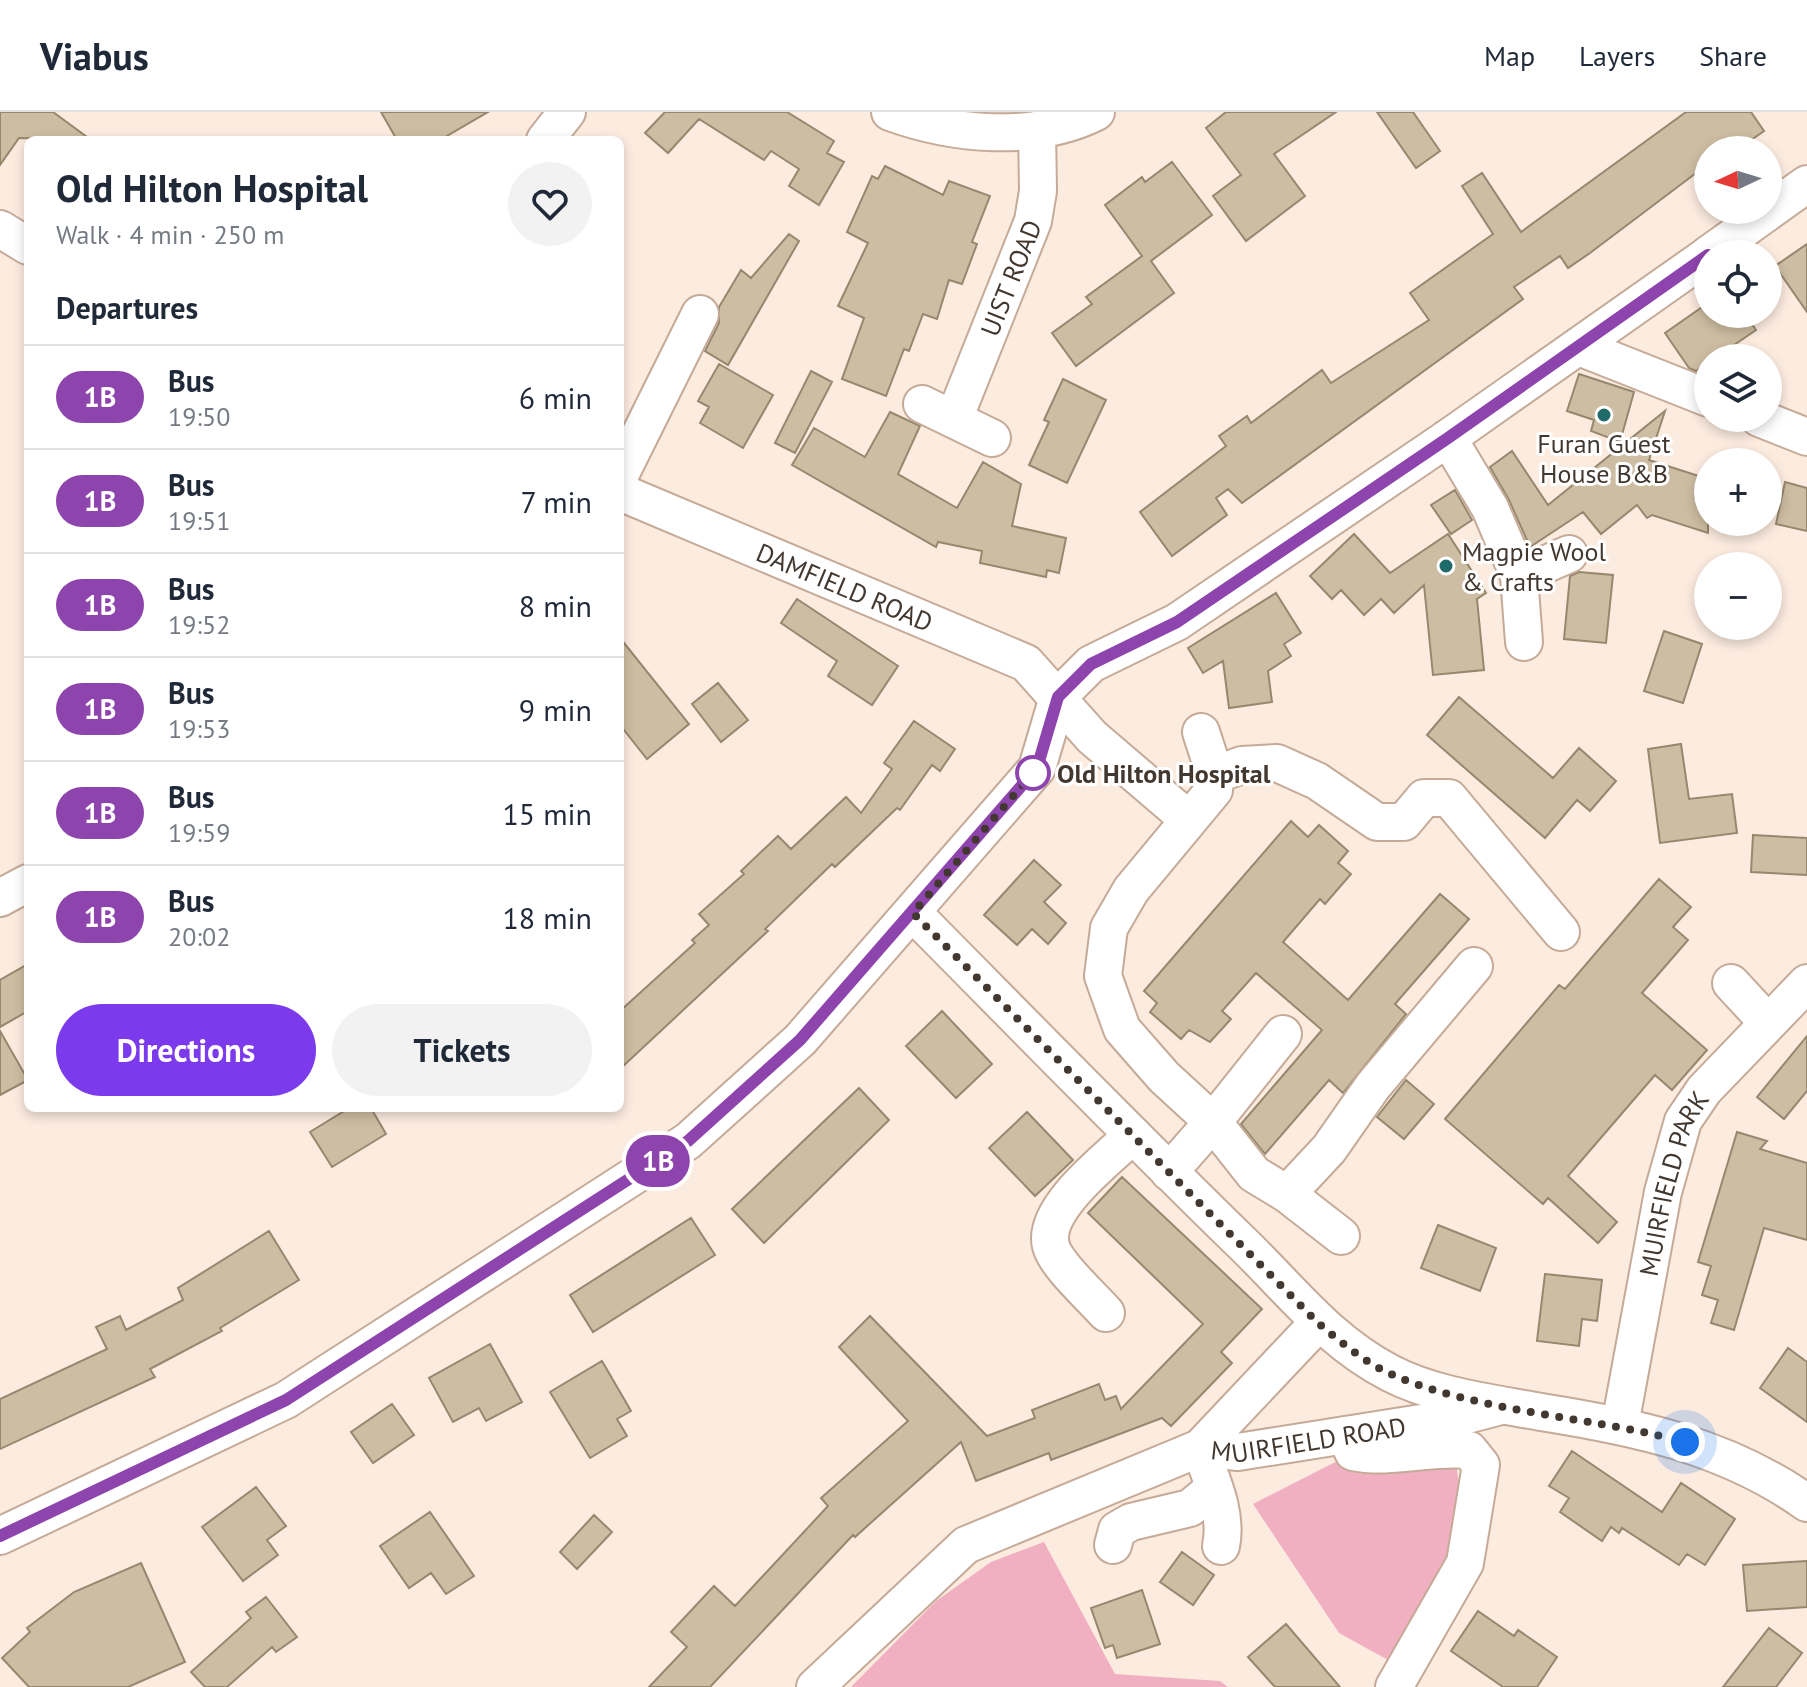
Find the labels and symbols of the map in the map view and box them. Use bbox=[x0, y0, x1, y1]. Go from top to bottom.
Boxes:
north arrow bbox=[1694, 136, 1782, 224]
street label: UIST ROAD bbox=[972, 215, 1048, 341]
marker: Furan Guest House B&B bbox=[1595, 406, 1613, 424]
place label: Furan Guest House B&B bbox=[1537, 427, 1671, 490]
street label: DAMFIELD ROAD bbox=[752, 535, 938, 638]
place label: Magpie Wool & Crafts bbox=[1462, 535, 1606, 598]
marker: Magpie Wool & Crafts bbox=[1437, 557, 1455, 575]
marker: Old Hilton Hospital bbox=[1016, 756, 1050, 790]
place label: Old Hilton Hospital bbox=[1057, 757, 1271, 790]
street label: MUIRFIELD PARK bbox=[1631, 1084, 1715, 1279]
line badge: 1B bbox=[622, 1135, 694, 1187]
street label: MUIRFIELD ROAD bbox=[1209, 1409, 1408, 1469]
your location bbox=[1665, 1422, 1705, 1462]

